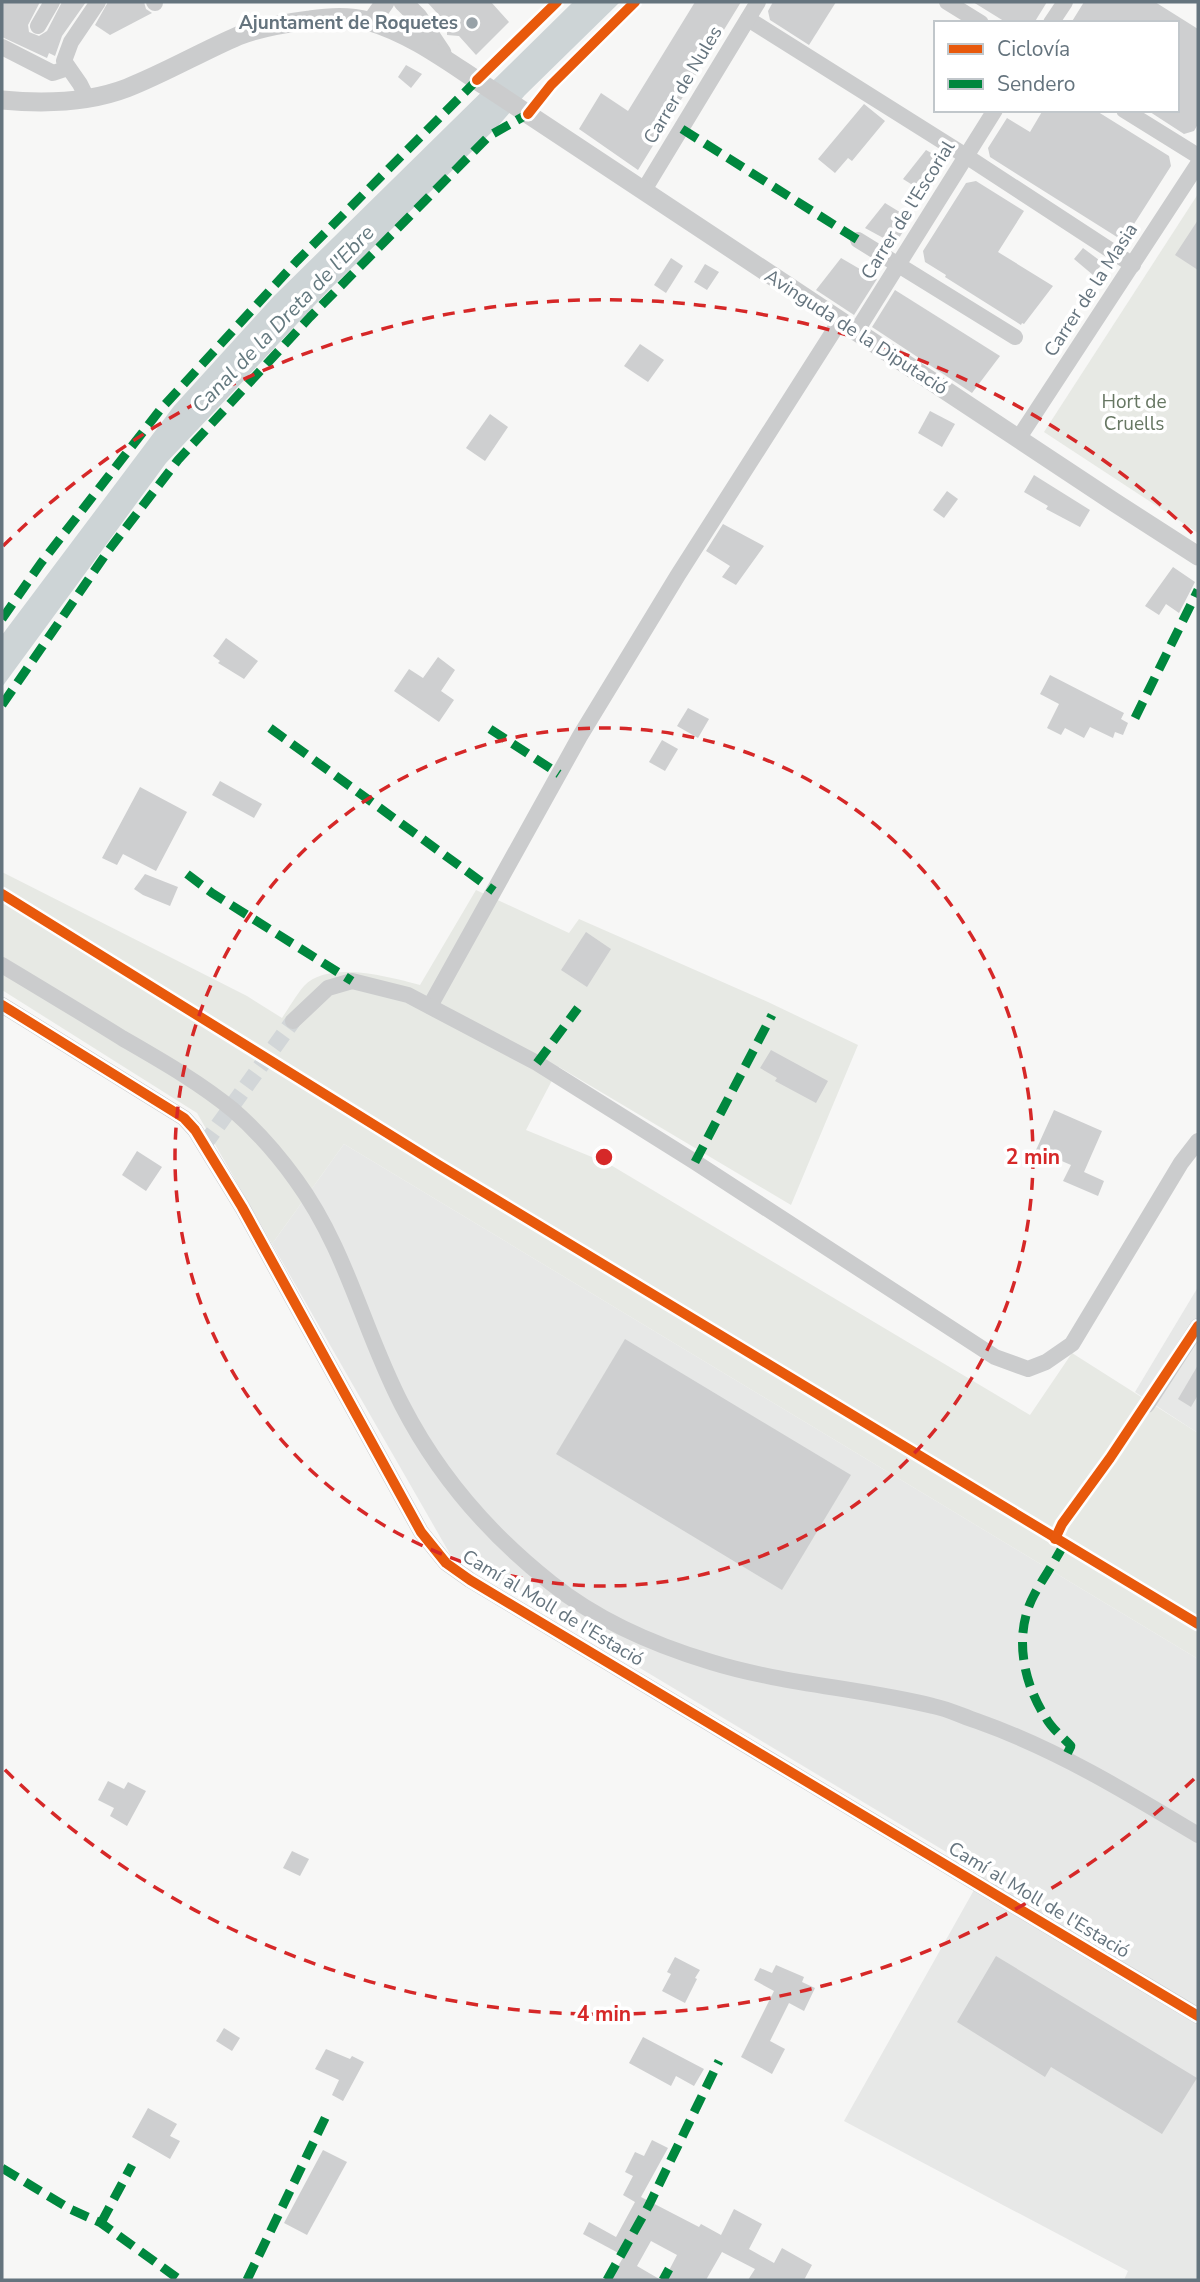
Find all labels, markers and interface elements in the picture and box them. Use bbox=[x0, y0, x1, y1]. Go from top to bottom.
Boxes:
place label: Ajuntament de Roquetes bbox=[239, 10, 458, 36]
marker: Ajuntament de Roquetes bbox=[464, 15, 480, 31]
street label: Carrer de Nules bbox=[638, 21, 728, 149]
legend bbox=[934, 21, 1179, 112]
text: Ciclovía bbox=[997, 35, 1070, 63]
text: Sendero bbox=[997, 70, 1076, 98]
street label: Carrer de l'Escorial bbox=[855, 135, 961, 284]
street label: Carrer de la Masia bbox=[1038, 218, 1144, 362]
water label: Canal de la Dreta de l'Ebre bbox=[186, 219, 380, 419]
street label: Avinguda de la Diputació bbox=[759, 263, 953, 401]
park label: Hort de Cruells bbox=[1101, 389, 1167, 437]
text: 2 min bbox=[1006, 1143, 1060, 1171]
centre of rings bbox=[592, 1145, 616, 1169]
street label: Camí al Moll de l'Estació bbox=[457, 1543, 649, 1673]
street label: Camí al Moll de l'Estació bbox=[943, 1835, 1135, 1965]
text: 4 min bbox=[577, 2000, 631, 2028]

